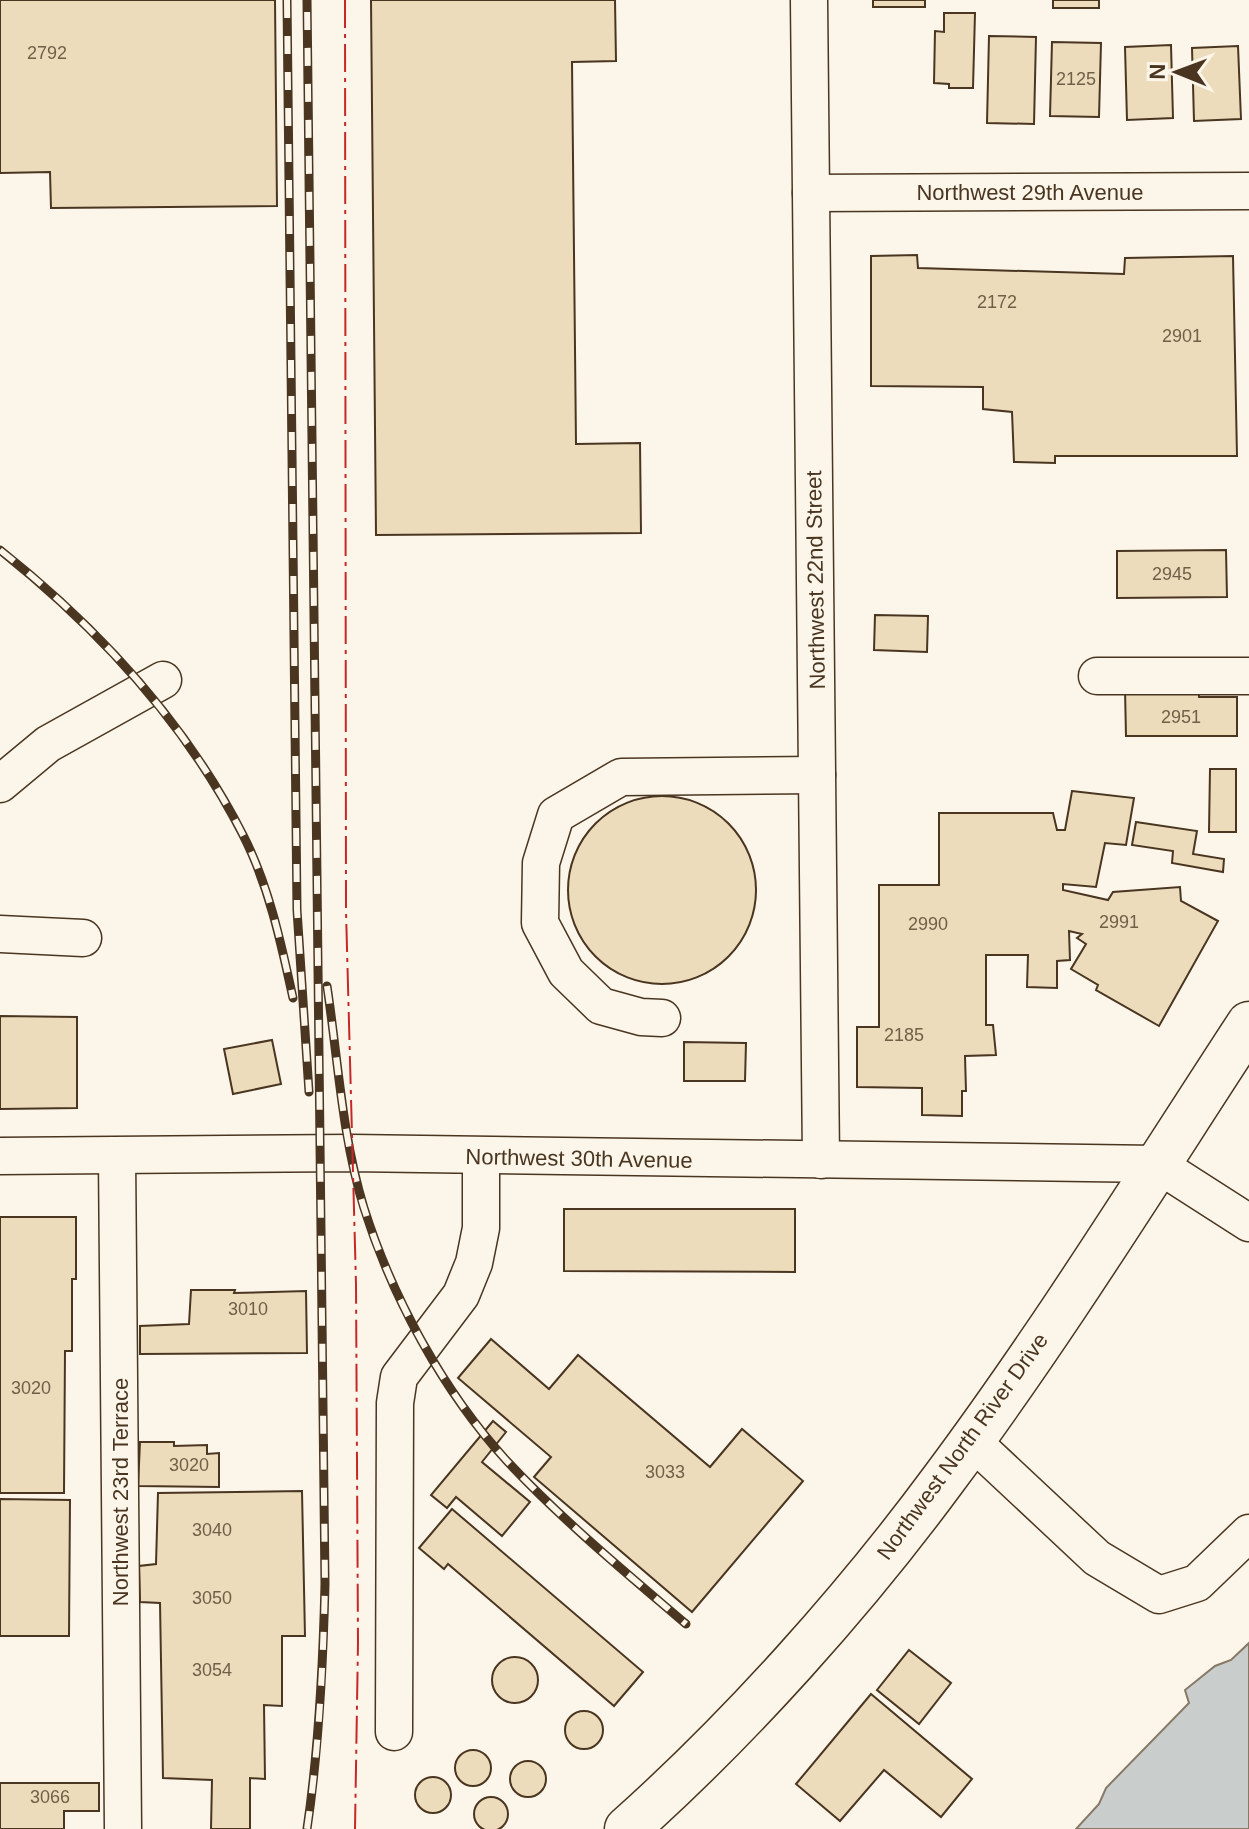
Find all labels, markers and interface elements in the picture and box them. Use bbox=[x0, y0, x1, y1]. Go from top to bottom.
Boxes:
north arrow bbox=[1137, 32, 1217, 112]
house number: 2792 bbox=[27, 43, 67, 63]
text: N bbox=[1145, 63, 1170, 80]
house number: 2125 bbox=[1056, 69, 1096, 89]
street label: Northwest 29th Avenue bbox=[916, 180, 1144, 205]
house number: 2172 bbox=[977, 292, 1017, 312]
house number: 2901 bbox=[1162, 326, 1202, 346]
street label: Northwest 22nd Street bbox=[801, 470, 830, 690]
house number: 2945 bbox=[1152, 564, 1192, 584]
house number: 2951 bbox=[1161, 707, 1201, 727]
house number: 2991 bbox=[1099, 912, 1139, 932]
house number: 2990 bbox=[908, 914, 948, 934]
house number: 2185 bbox=[884, 1025, 924, 1045]
street label: Northwest 30th Avenue bbox=[465, 1144, 693, 1173]
house number: 3010 bbox=[228, 1299, 268, 1319]
street label: Northwest North River Drive bbox=[872, 1328, 1053, 1564]
house number: 3020 bbox=[11, 1378, 51, 1398]
street label: Northwest 23rd Terrace bbox=[108, 1378, 133, 1606]
house number: 3020 bbox=[169, 1455, 209, 1475]
house number: 3033 bbox=[645, 1462, 685, 1482]
house number: 3040 bbox=[192, 1520, 232, 1540]
house number: 3050 bbox=[192, 1588, 232, 1608]
house number: 3054 bbox=[192, 1660, 232, 1680]
house number: 3066 bbox=[30, 1787, 70, 1807]

